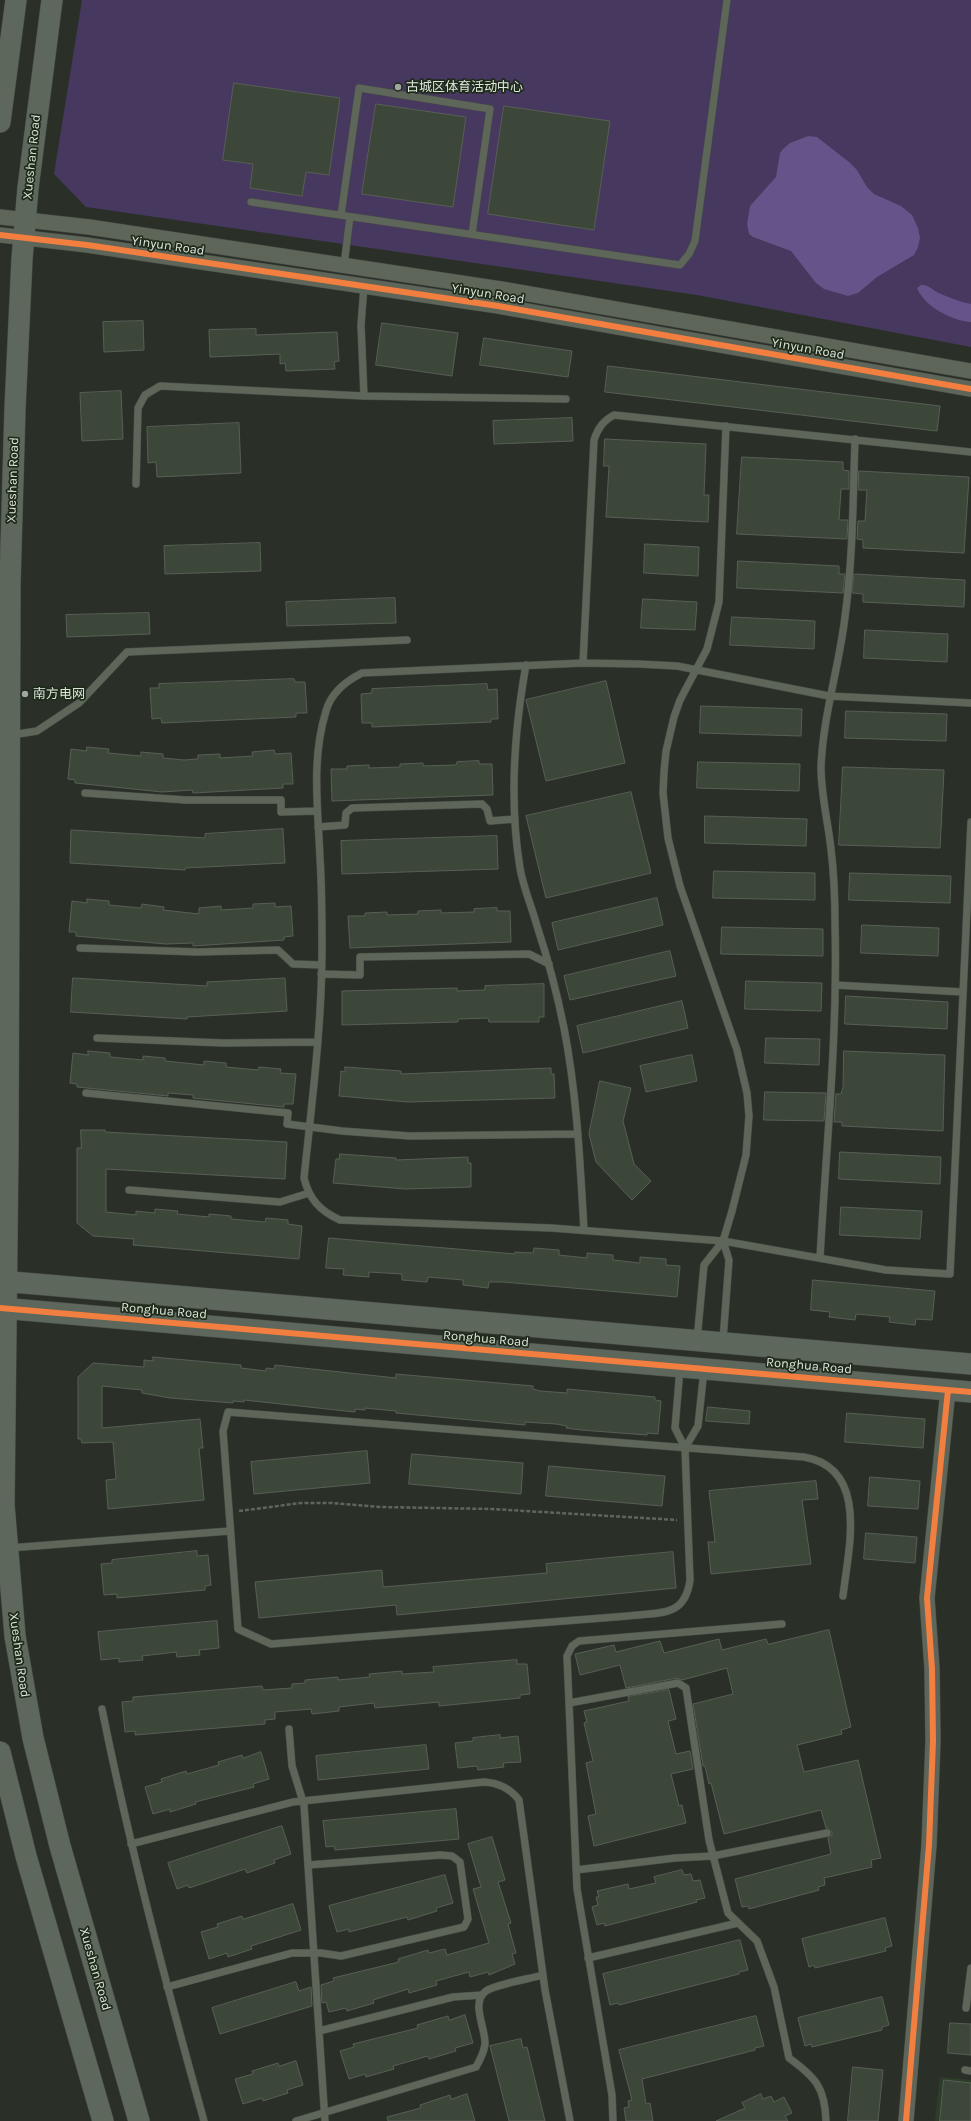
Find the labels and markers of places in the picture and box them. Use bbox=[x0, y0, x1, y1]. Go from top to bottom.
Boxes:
place label: 古城区体育活动中心 bbox=[406, 79, 523, 95]
marker: 古城区体育活动中心 bbox=[393, 82, 403, 92]
place label: 南方电网 bbox=[33, 686, 85, 702]
marker: 南方电网 bbox=[20, 689, 30, 699]

